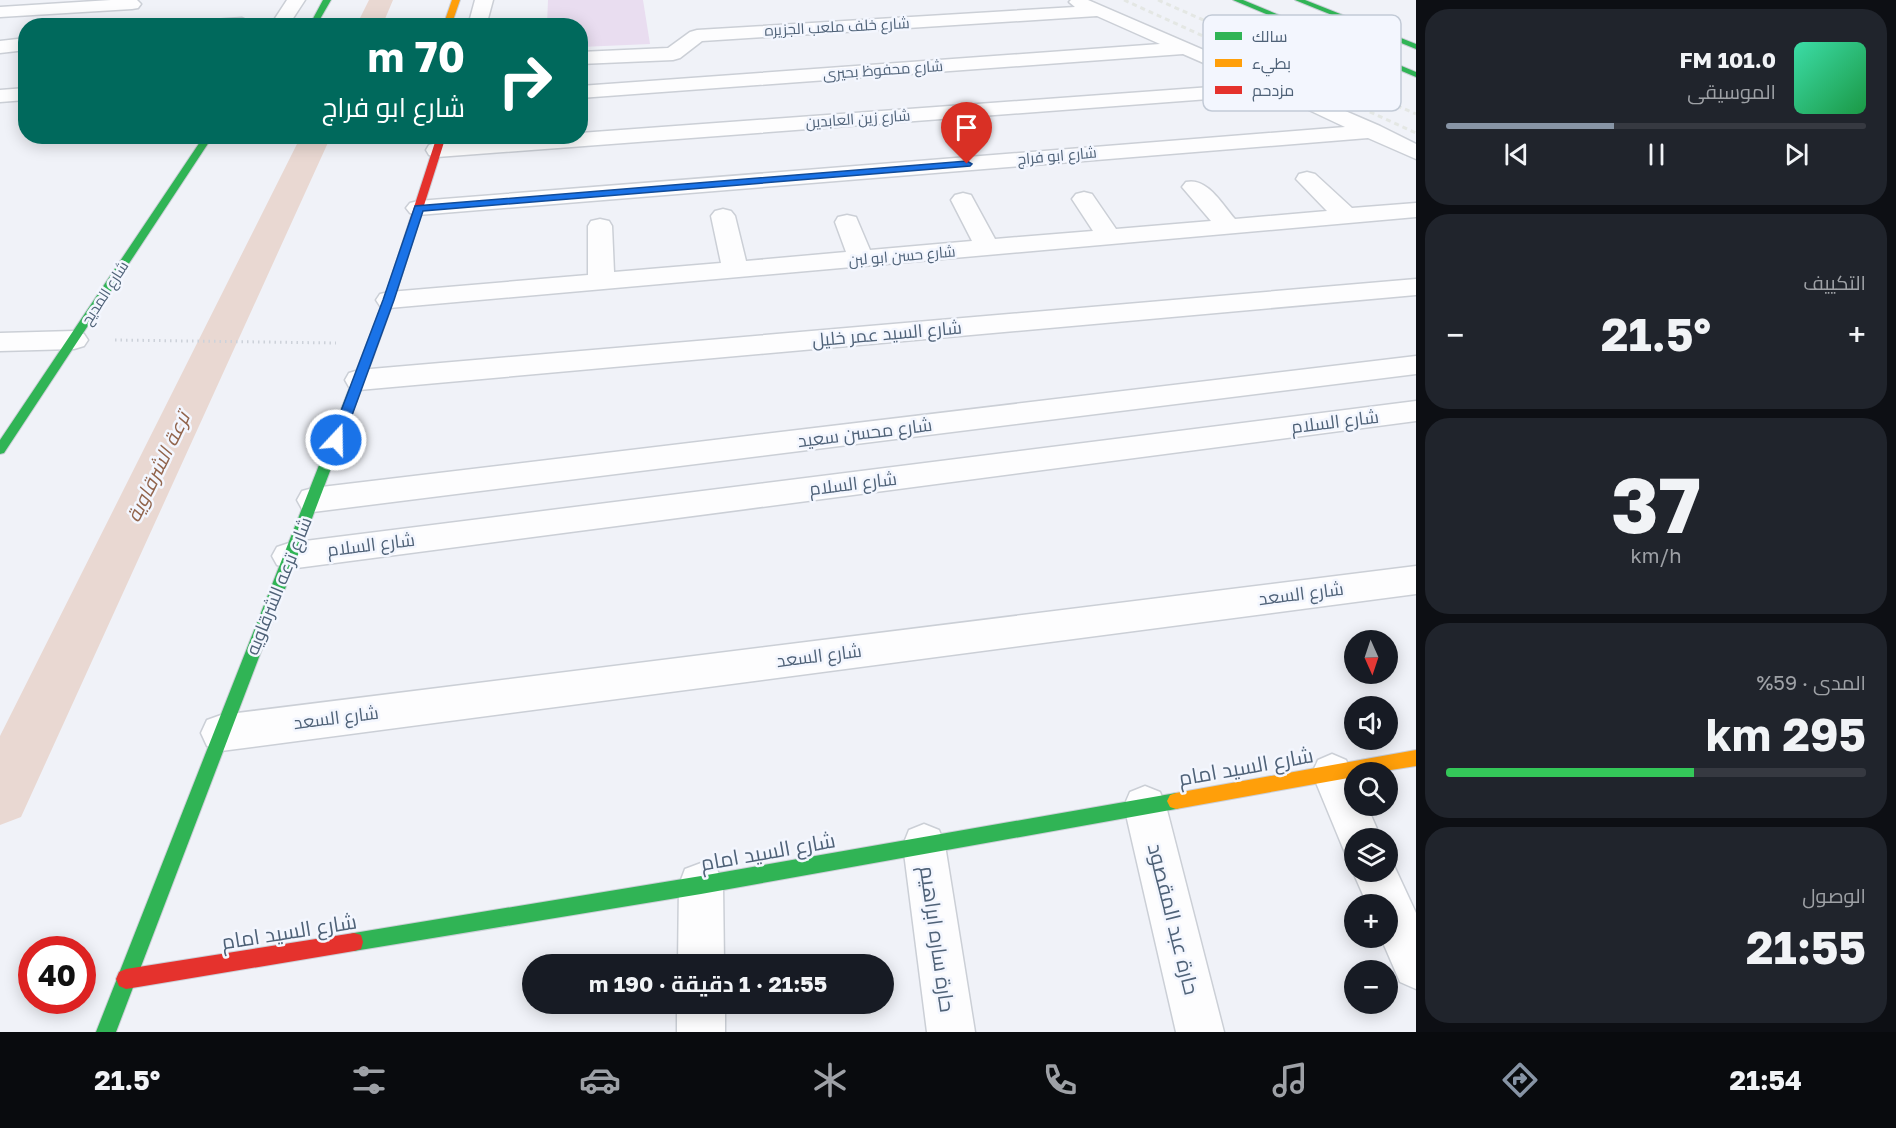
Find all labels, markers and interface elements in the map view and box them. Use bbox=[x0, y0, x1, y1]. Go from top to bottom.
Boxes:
street label: شارع خلف ملعب الجزيره bbox=[764, 13, 910, 42]
legend bbox=[1203, 15, 1401, 111]
text: سالك bbox=[1252, 26, 1287, 46]
text: 70 m bbox=[368, 31, 465, 81]
icon: right bbox=[486, 42, 564, 120]
text: 101.0 FM bbox=[1680, 46, 1776, 73]
text: بطيء bbox=[1252, 53, 1291, 77]
street label: شارع محفوظ بحيرى bbox=[822, 56, 944, 85]
text: الموسيقى bbox=[1687, 79, 1776, 103]
text: مزدحم bbox=[1252, 80, 1294, 102]
text: شارع ابو فراج bbox=[322, 91, 465, 123]
pin bbox=[941, 102, 992, 164]
street label: شارع زين العابدين bbox=[805, 105, 911, 134]
icon: arrive bbox=[950, 111, 983, 144]
icon: previous bbox=[1500, 138, 1533, 171]
icon: pause bbox=[1640, 138, 1673, 171]
icon: next bbox=[1780, 138, 1813, 171]
street label: شارع ابو فراج bbox=[1016, 143, 1098, 170]
street label: شارع حسن ابو لبن bbox=[848, 241, 956, 272]
street label: شارع المديح bbox=[77, 257, 134, 329]
text: التكييف bbox=[1803, 270, 1866, 294]
text: 21.5° bbox=[1601, 307, 1711, 361]
text: − bbox=[1446, 315, 1464, 354]
text: + bbox=[1848, 315, 1866, 354]
street label: شارع السيد عمر خليل bbox=[811, 316, 963, 352]
water label: ترعة الشرقاوية bbox=[120, 404, 197, 526]
street label: شارع السلام bbox=[1290, 405, 1380, 439]
position arrow bbox=[304, 408, 368, 472]
street label: شارع محسن سعيد bbox=[796, 413, 934, 453]
text: 37 bbox=[1611, 457, 1701, 550]
street label: شارع السلام bbox=[808, 467, 898, 501]
street label: شارع ترعه الشرقاويه bbox=[240, 513, 318, 659]
street label: شارع السلام bbox=[326, 528, 416, 562]
text: km/h bbox=[1631, 543, 1681, 567]
street label: شارع السعد bbox=[1257, 577, 1345, 611]
north arrow bbox=[1344, 630, 1398, 684]
map controls bbox=[1344, 630, 1398, 1014]
street label: شارع السعد bbox=[775, 639, 863, 673]
text: المدى · 59% bbox=[1756, 670, 1866, 694]
button: sound bbox=[1344, 696, 1398, 750]
street label: شارع السعد bbox=[292, 701, 380, 735]
text: 295 km bbox=[1706, 707, 1866, 761]
street label: شارع السيد امام bbox=[1176, 741, 1316, 793]
button: search bbox=[1344, 762, 1398, 816]
street label: شارع السيد امام bbox=[698, 826, 838, 878]
button: layers bbox=[1344, 828, 1398, 882]
street label: حارة عبد المقصود bbox=[1143, 840, 1205, 997]
street label: حارة ساره ابراهيم bbox=[913, 864, 961, 1014]
text: الوصول bbox=[1802, 883, 1866, 907]
button: + bbox=[1344, 894, 1398, 948]
street label: شارع السيد امام bbox=[219, 907, 359, 957]
text: 21:55 bbox=[1746, 920, 1866, 974]
speed limit sign: 40 bbox=[18, 936, 96, 1014]
button: − bbox=[1344, 960, 1398, 1014]
text: 21:55 · 1 دقيقة · 190 m bbox=[589, 970, 827, 997]
icon: filters bbox=[348, 1059, 390, 1101]
icon: car bbox=[579, 1059, 621, 1101]
icon: climate bbox=[809, 1059, 851, 1101]
icon: phone bbox=[1039, 1059, 1081, 1101]
icon: music bbox=[1269, 1059, 1311, 1101]
icon: directions bbox=[1499, 1059, 1541, 1101]
text: 21.5° bbox=[94, 1064, 160, 1096]
text: 21:54 bbox=[1730, 1064, 1802, 1096]

